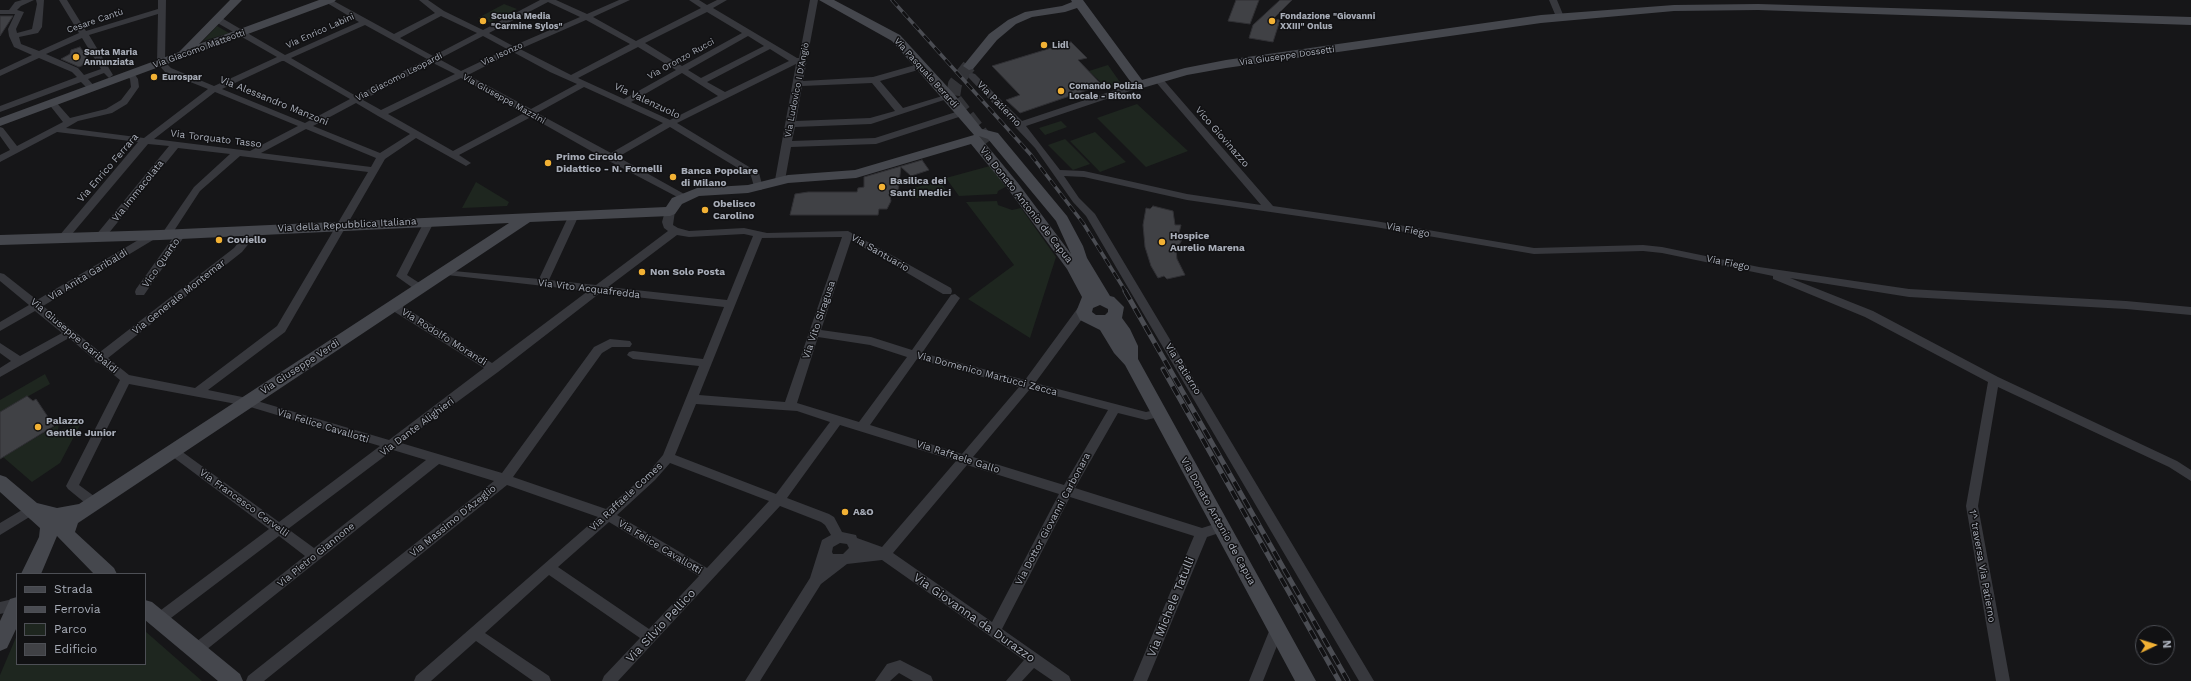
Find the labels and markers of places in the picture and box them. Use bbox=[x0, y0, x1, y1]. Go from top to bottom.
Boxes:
place label: Scuola Media "Carmine Sylos" bbox=[491, 11, 563, 32]
place label: Fondazione "Giovanni XXIII" Onlus bbox=[1280, 11, 1375, 32]
marker: Scuola Media "Carmine Sylos" bbox=[478, 16, 488, 26]
marker: Fondazione "Giovanni XXIII" Onlus bbox=[1267, 16, 1277, 26]
marker: Lidl bbox=[1039, 40, 1049, 50]
place label: Lidl bbox=[1052, 40, 1069, 50]
place label: Santa Maria Annunziata bbox=[84, 47, 137, 68]
marker: Santa Maria Annunziata bbox=[71, 52, 81, 62]
marker: Eurospar bbox=[149, 72, 159, 82]
place label: Eurospar bbox=[162, 72, 202, 82]
place label: Comando Polizia Locale - Bitonto bbox=[1069, 81, 1143, 102]
marker: Comando Polizia Locale - Bitonto bbox=[1056, 86, 1066, 96]
place label: Primo Circolo Didattico - N. Fornelli bbox=[556, 151, 662, 174]
marker: Primo Circolo Didattico - N. Fornelli bbox=[543, 158, 553, 168]
place label: Banca Popolare di Milano bbox=[681, 165, 758, 188]
marker: Banca Popolare di Milano bbox=[668, 172, 678, 182]
place label: Basilica dei Santi Medici bbox=[890, 175, 951, 198]
marker: Basilica dei Santi Medici bbox=[877, 182, 887, 192]
place label: Obelisco Carolino bbox=[713, 198, 756, 222]
marker: Obelisco Carolino bbox=[700, 205, 710, 215]
place label: Hospice Aurelio Marena bbox=[1170, 230, 1245, 254]
place label: Coviello bbox=[227, 234, 267, 246]
marker: Coviello bbox=[214, 235, 224, 245]
marker: Hospice Aurelio Marena bbox=[1157, 237, 1167, 247]
place label: Non Solo Posta bbox=[650, 266, 725, 278]
marker: Non Solo Posta bbox=[637, 267, 647, 277]
place label: Palazzo Gentile Junior bbox=[46, 415, 116, 438]
marker: Palazzo Gentile Junior bbox=[33, 422, 43, 432]
place label: A&O bbox=[853, 506, 874, 518]
marker: A&O bbox=[840, 507, 850, 517]

